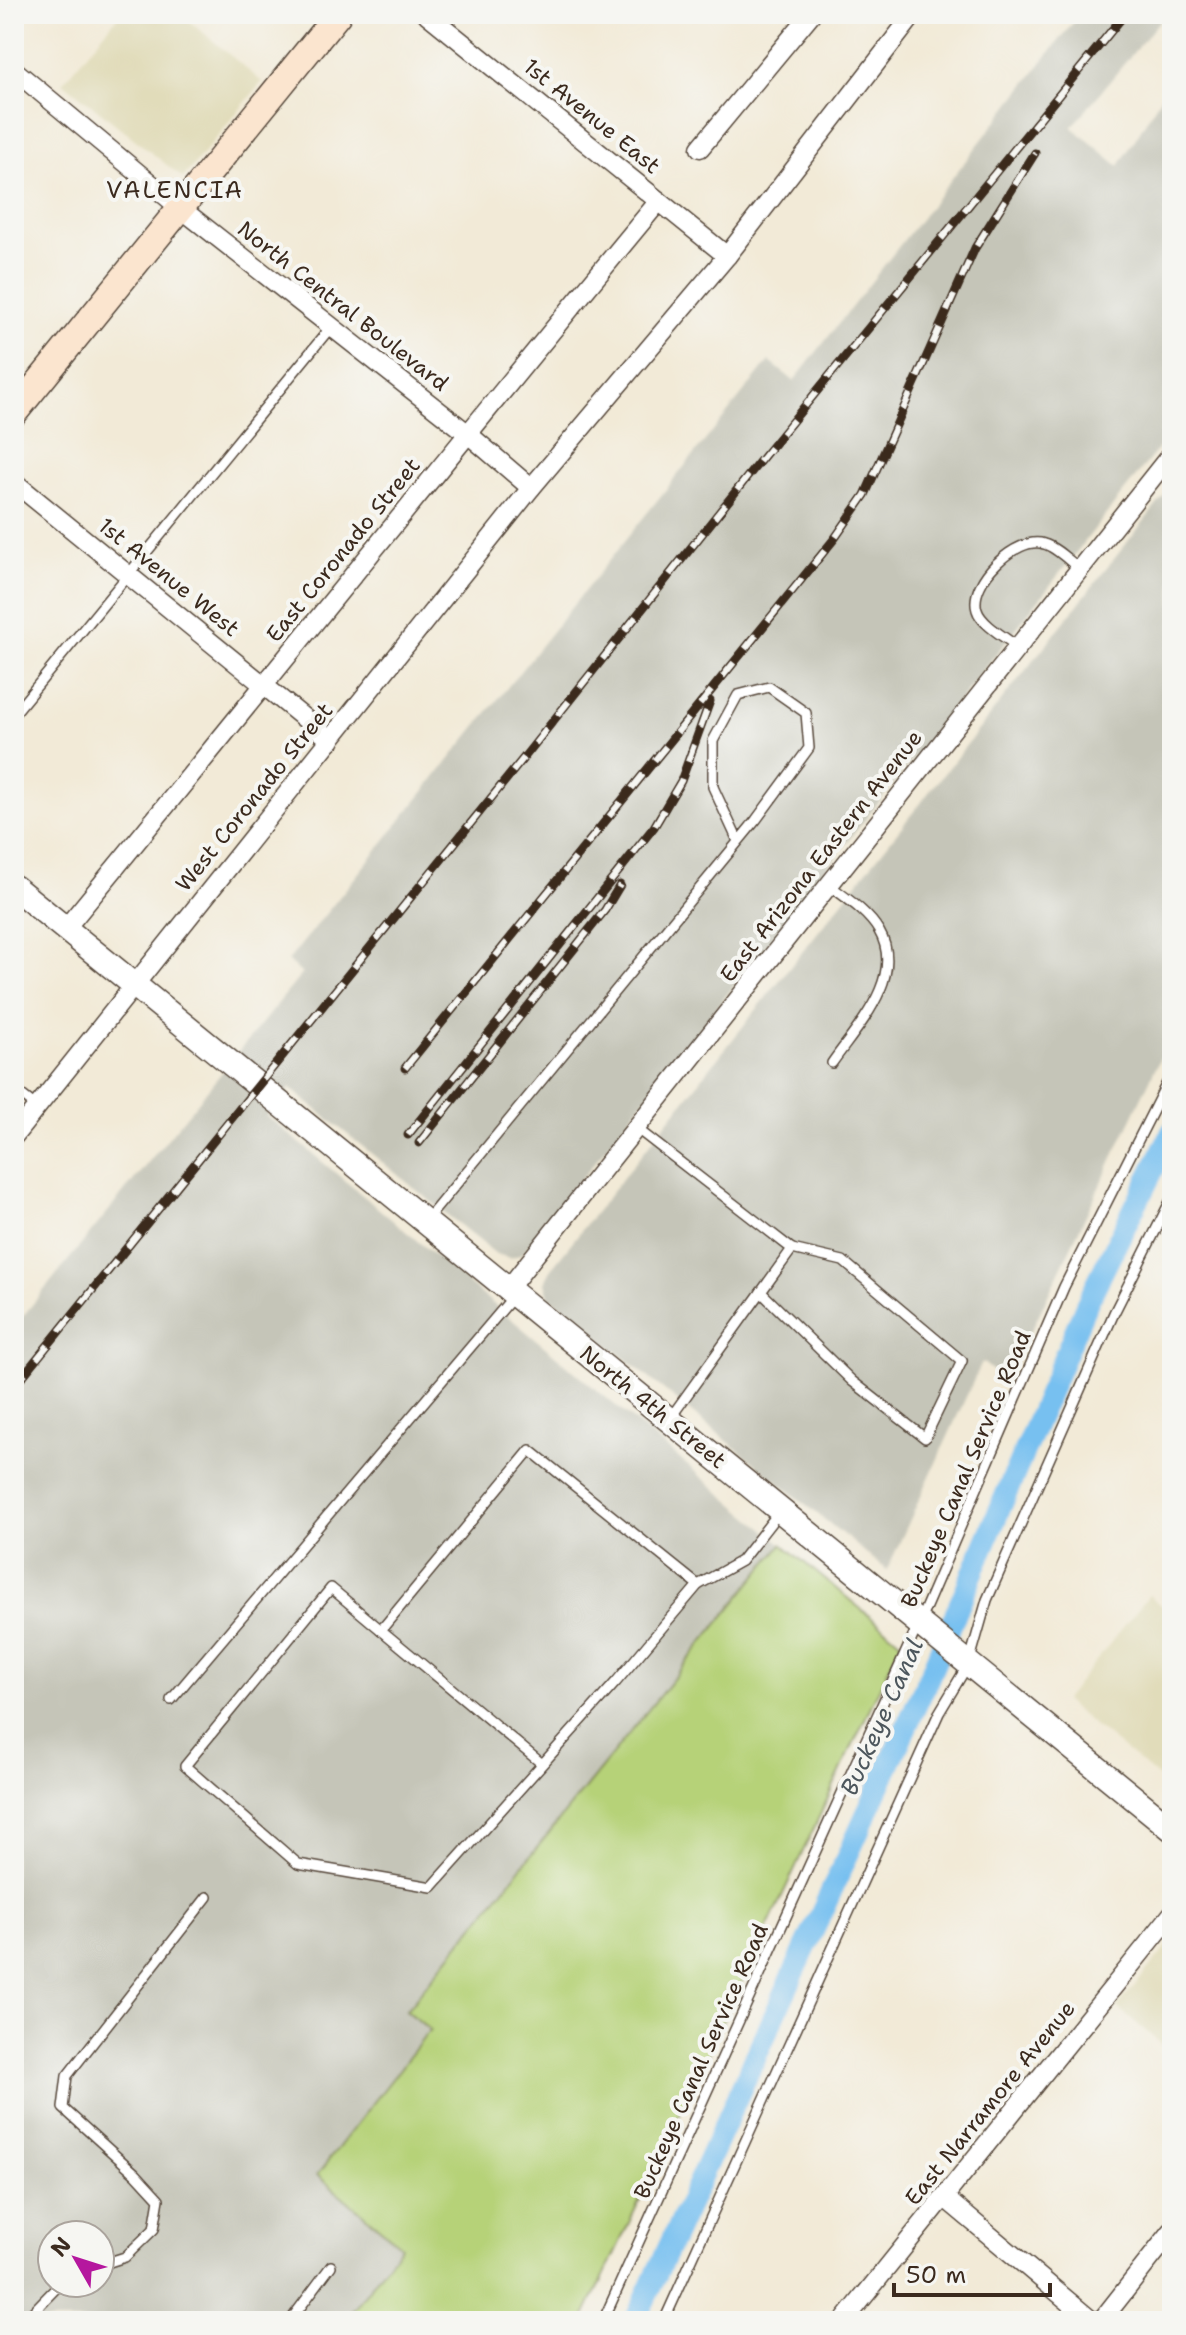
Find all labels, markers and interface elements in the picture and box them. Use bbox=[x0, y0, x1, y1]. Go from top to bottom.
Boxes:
street label: 1st Avenue East bbox=[518, 52, 666, 180]
district label: VALENCIA bbox=[106, 174, 244, 206]
street label: North Central Boulevard bbox=[232, 214, 454, 398]
street label: East Coronado Street bbox=[260, 452, 426, 648]
street label: 1st Avenue West bbox=[92, 511, 246, 643]
street label: West Coronado Street bbox=[169, 697, 339, 897]
street label: East Arizona Eastern Avenue bbox=[713, 724, 929, 988]
street label: Buckeye Canal Service Road bbox=[894, 1326, 1038, 1612]
street label: North 4th Street bbox=[574, 1339, 732, 1475]
water label: Buckeye Canal bbox=[833, 1634, 931, 1800]
street label: Buckeye Canal Service Road bbox=[627, 1919, 775, 2203]
street label: East Narramore Avenue bbox=[898, 1995, 1082, 2211]
north arrow bbox=[36, 2219, 116, 2299]
text: N bbox=[44, 2231, 78, 2263]
scale bar bbox=[894, 2247, 1050, 2297]
text: 50 m bbox=[906, 2259, 966, 2291]

